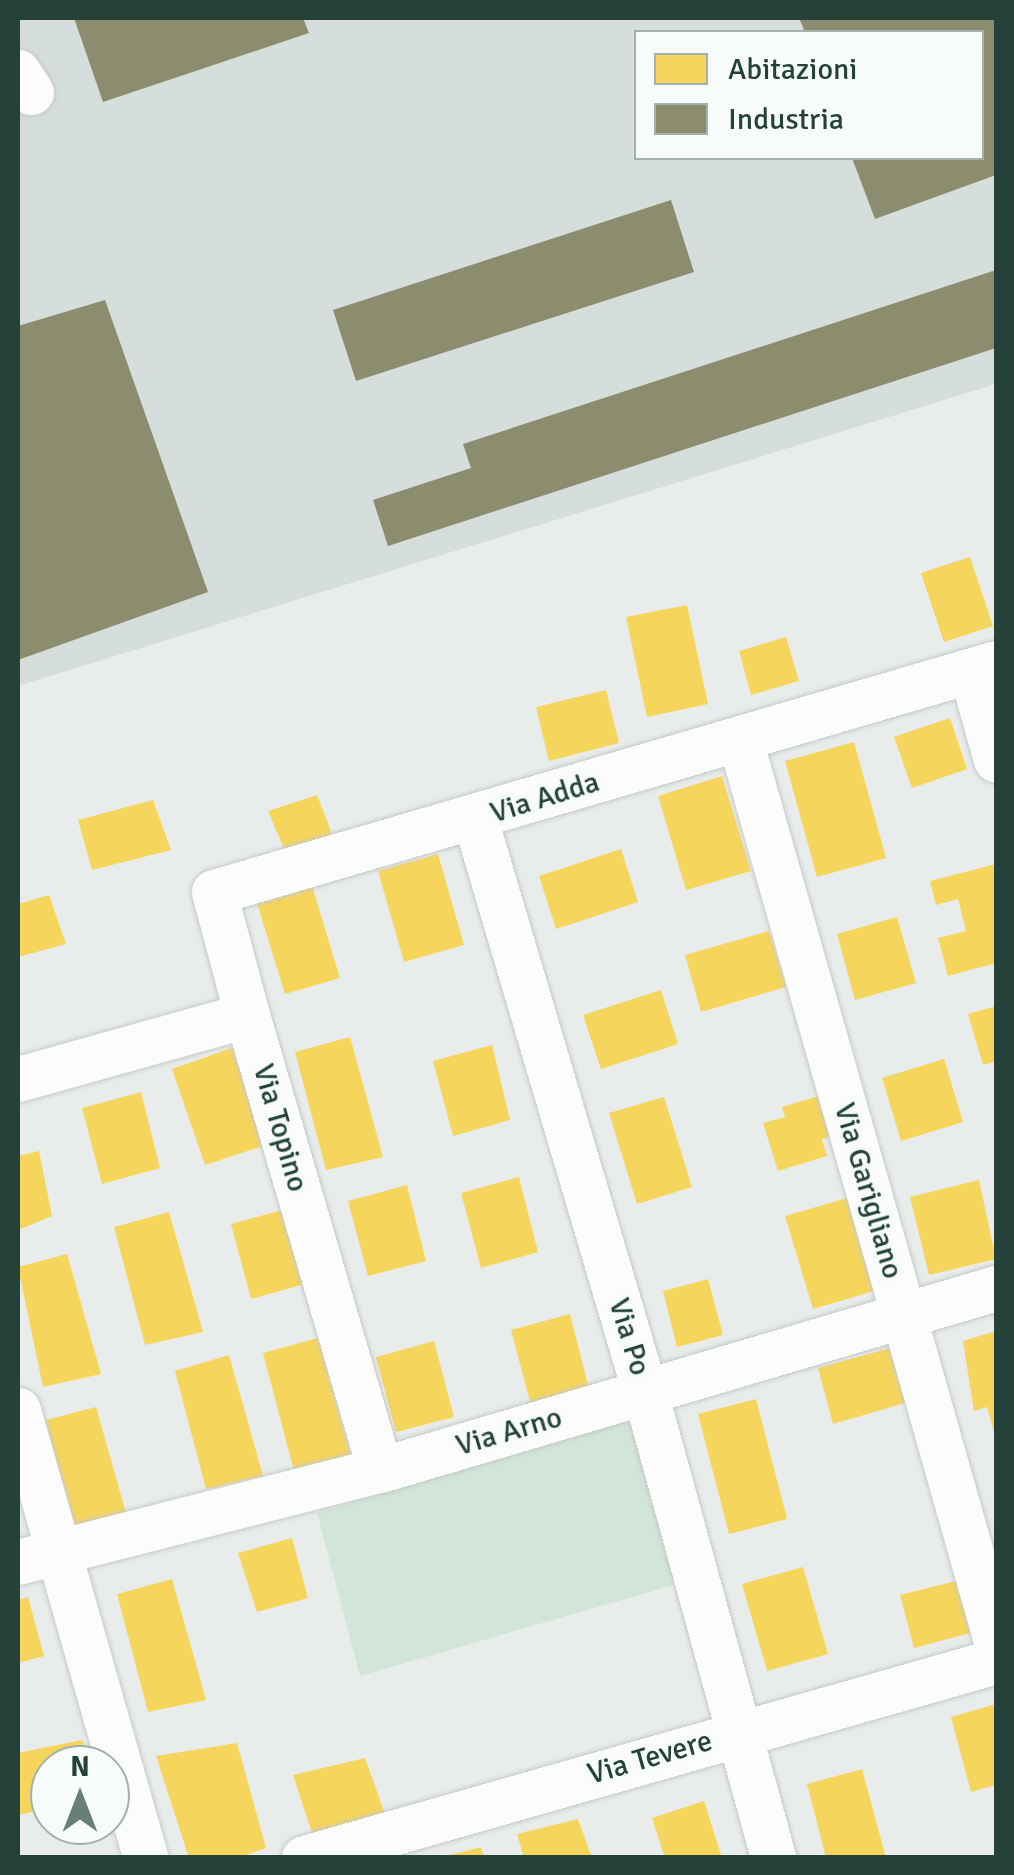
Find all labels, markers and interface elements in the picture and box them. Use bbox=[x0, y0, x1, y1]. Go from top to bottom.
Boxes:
legend bbox=[634, 30, 984, 160]
text: Abitazioni bbox=[728, 51, 857, 88]
text: Industria bbox=[728, 101, 844, 138]
street label: Via Adda bbox=[486, 764, 604, 832]
street label: Via Topino bbox=[245, 1060, 315, 1196]
street label: Via Garigliano bbox=[826, 1099, 910, 1283]
street label: Via Po bbox=[600, 1294, 658, 1380]
street label: Via Arno bbox=[452, 1400, 566, 1464]
street label: Via Tevere bbox=[584, 1723, 716, 1793]
north arrow bbox=[30, 1745, 130, 1845]
text: N bbox=[70, 1750, 90, 1784]

